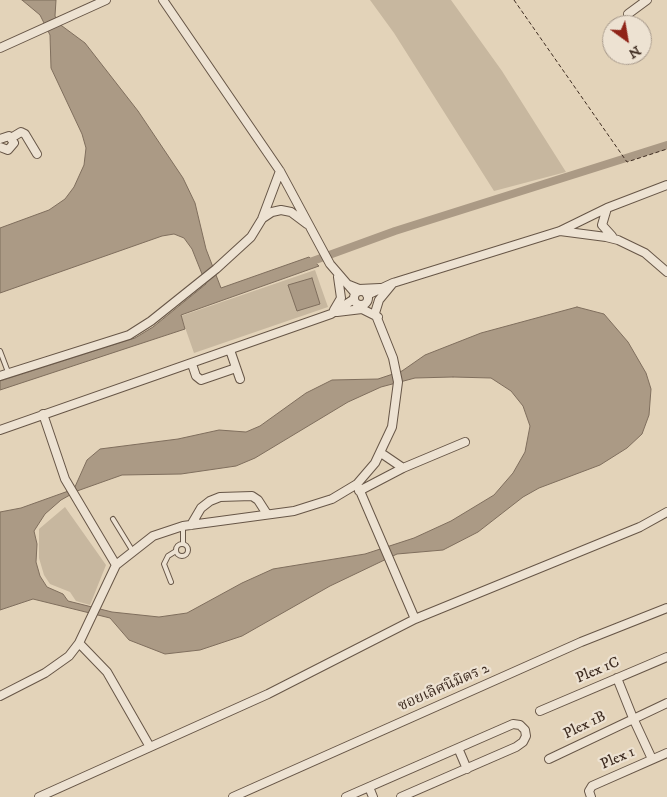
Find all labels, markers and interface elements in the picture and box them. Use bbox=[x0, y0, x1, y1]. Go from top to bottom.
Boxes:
north arrow bbox=[602, 15, 652, 65]
text: N bbox=[625, 41, 644, 63]
street label: Plex 1C bbox=[574, 654, 622, 688]
street label: ซอยเลิศนิมิตร 2 bbox=[396, 660, 492, 716]
street label: Plex 1B bbox=[561, 708, 609, 744]
street label: Plex 1 bbox=[598, 744, 638, 774]

